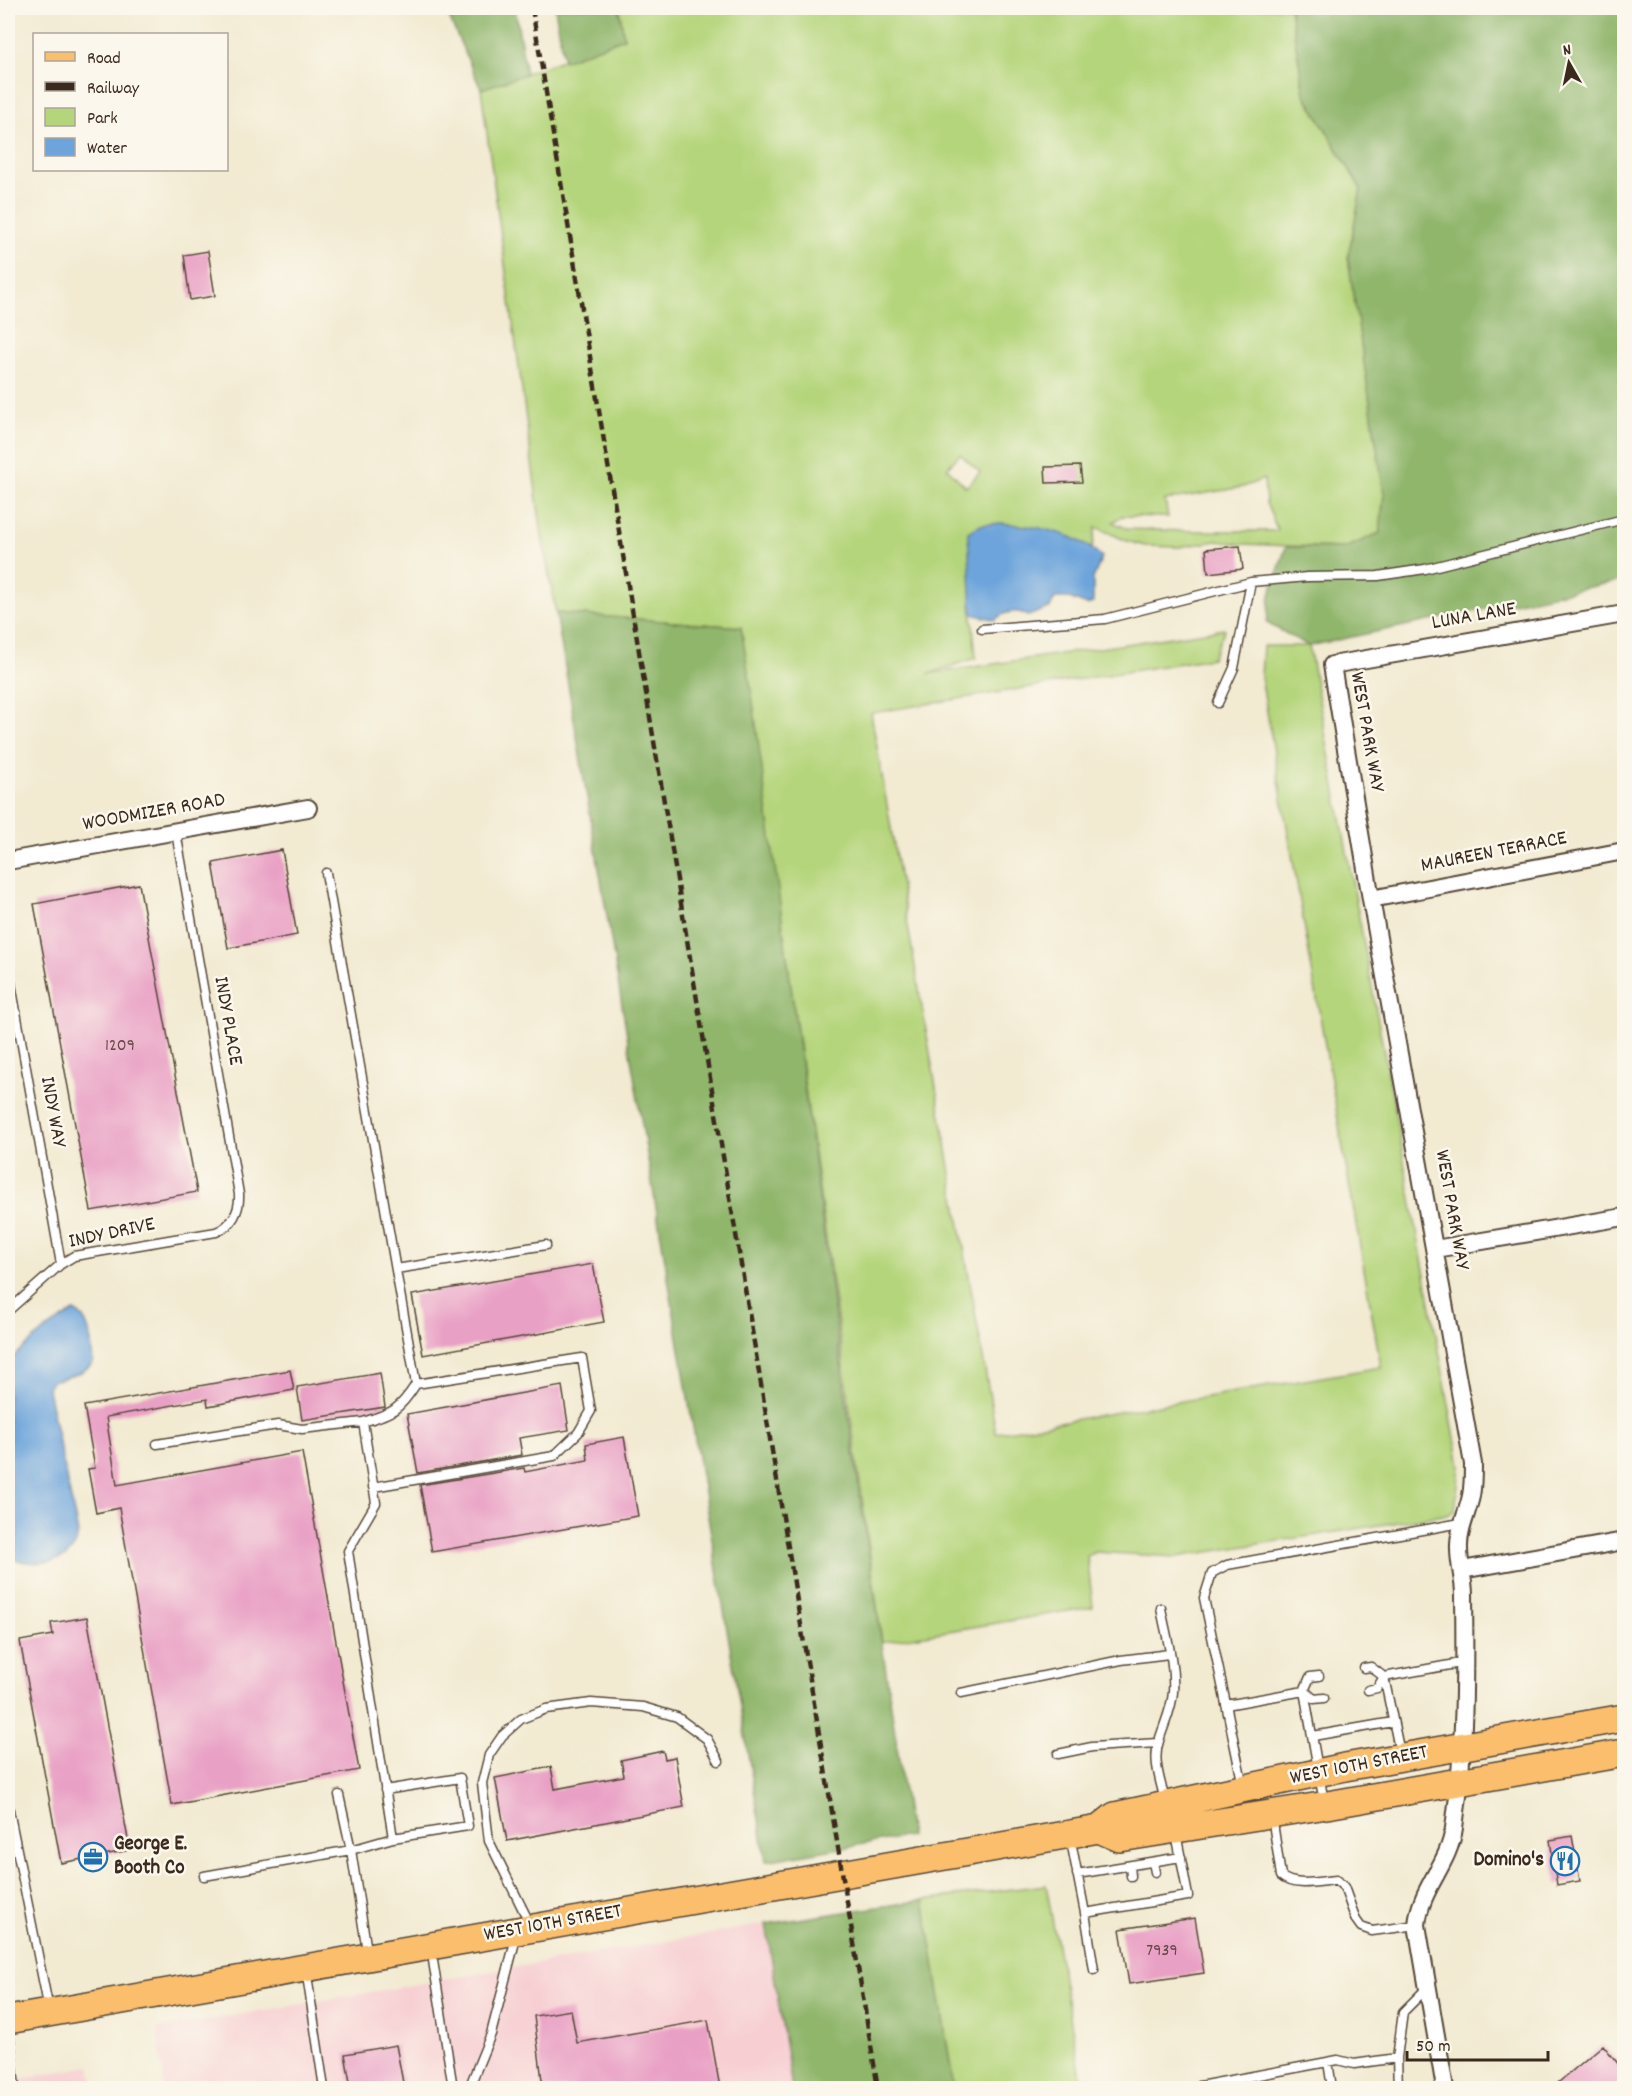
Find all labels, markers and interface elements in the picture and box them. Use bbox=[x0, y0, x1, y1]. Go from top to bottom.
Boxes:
legend bbox=[33, 33, 228, 171]
north arrow bbox=[1539, 33, 1599, 93]
text: N bbox=[1561, 39, 1573, 63]
text: Road bbox=[87, 47, 121, 72]
text: Railway bbox=[87, 77, 140, 102]
text: Park bbox=[87, 107, 118, 132]
text: Water bbox=[87, 137, 127, 162]
street label: LUNA LANE bbox=[1429, 595, 1519, 639]
street label: WEST PARK WAY bbox=[1341, 670, 1392, 795]
street label: WOODMIZER ROAD bbox=[80, 786, 228, 840]
street label: MAUREEN TERRACE bbox=[1418, 824, 1570, 882]
street label: INDY PLACE bbox=[204, 974, 250, 1068]
house number: 1209 bbox=[105, 1034, 135, 1059]
street label: INDY WAY bbox=[31, 1074, 73, 1151]
street label: WEST PARK WAY bbox=[1426, 1148, 1477, 1273]
street label: INDY DRIVE bbox=[66, 1210, 158, 1258]
street label: WEST 10TH STREET bbox=[1288, 1738, 1431, 1794]
place label: George E. Booth Co bbox=[114, 1830, 187, 1884]
office icon: George E. Booth Co bbox=[77, 1841, 109, 1873]
restaurant icon: Domino's bbox=[1549, 1845, 1581, 1877]
place label: Domino's bbox=[1474, 1846, 1544, 1876]
street label: WEST 10TH STREET bbox=[482, 1897, 625, 1951]
house number: 7939 bbox=[1146, 1939, 1178, 1964]
scale bar bbox=[1407, 2024, 1548, 2062]
text: 50 m bbox=[1416, 2035, 1451, 2060]

